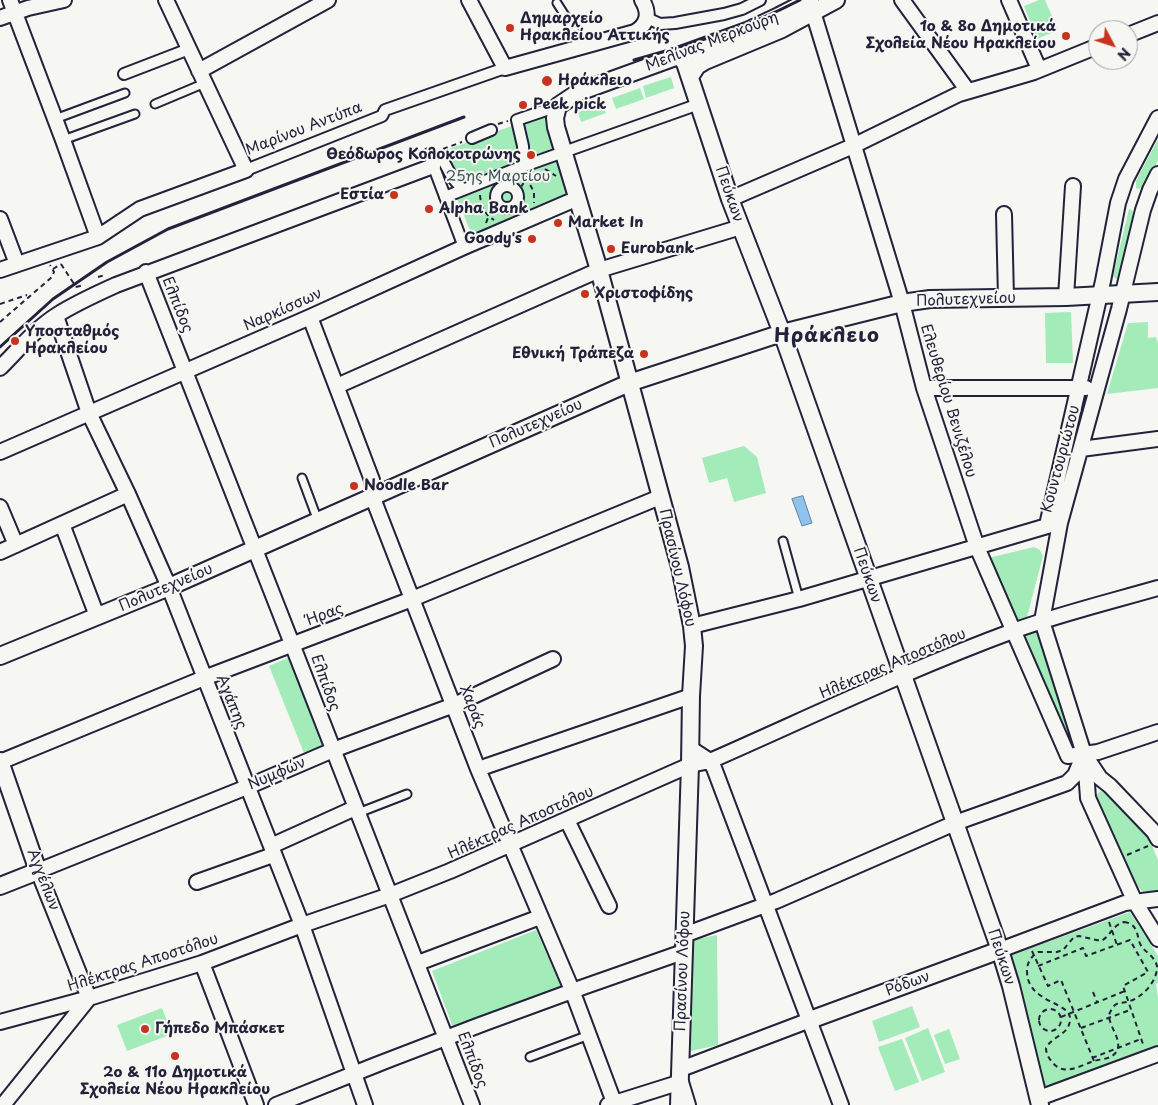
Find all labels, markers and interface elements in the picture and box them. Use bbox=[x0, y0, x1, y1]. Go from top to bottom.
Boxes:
street label: Μελίνας Μερκούρη bbox=[643, 8, 781, 76]
place label: Δημαρχείο Ηρακλείου Αττικής bbox=[520, 10, 670, 45]
place label: 1ο & 8ο Δημοτικά Σχολεία Νέου Ηρακλείου bbox=[865, 18, 1056, 53]
north arrow bbox=[1088, 20, 1138, 70]
marker: Δημαρχείο Ηρακλείου Αττικής bbox=[504, 22, 516, 34]
marker: 1ο & 8ο Δημοτικά Σχολεία Νέου Ηρακλείου bbox=[1060, 30, 1072, 42]
text: N bbox=[1112, 43, 1136, 65]
place label: Ηράκλειο bbox=[558, 72, 632, 90]
marker: Ηράκλειο bbox=[540, 74, 554, 88]
place label: Peek pick bbox=[533, 96, 606, 114]
street label: Μαρίνου Αντύπα bbox=[243, 99, 365, 159]
marker: Peek pick bbox=[517, 99, 529, 111]
place label: Θεόδωρος Κολοκοτρώνης bbox=[326, 146, 521, 164]
marker: Θεόδωρος Κολοκοτρώνης bbox=[525, 149, 537, 161]
street label: Πεύκων bbox=[711, 164, 747, 224]
park label: 25ης Μαρτίου bbox=[446, 168, 550, 186]
place label: Εστία bbox=[340, 186, 384, 204]
marker: Εστία bbox=[388, 189, 400, 201]
place label: Alpha Bank bbox=[439, 200, 528, 218]
marker: Alpha Bank bbox=[423, 203, 435, 215]
place label: Market In bbox=[568, 214, 644, 232]
marker: Market In bbox=[552, 217, 564, 229]
place label: Goody's bbox=[464, 230, 522, 248]
marker: Goody's bbox=[526, 233, 538, 245]
place label: Eurobank bbox=[621, 240, 695, 258]
marker: Eurobank bbox=[605, 243, 617, 255]
street label: Ελπίδος bbox=[158, 274, 196, 336]
street label: Ναρκίσσων bbox=[241, 285, 325, 335]
place label: Χριστοφίδης bbox=[595, 285, 693, 303]
marker: Χριστοφίδης bbox=[579, 288, 591, 300]
street label: Πολυτεχνείου bbox=[916, 289, 1016, 311]
street label: Ελευθερίου Βενιζέλου bbox=[916, 322, 980, 480]
place label: Υποσταθμός Ηρακλείου bbox=[25, 323, 119, 358]
district label: Ηράκλειο bbox=[773, 324, 881, 348]
marker: Υποσταθμός Ηρακλείου bbox=[9, 335, 21, 347]
place label: Εθνική Τράπεζα bbox=[512, 345, 634, 363]
marker: Εθνική Τράπεζα bbox=[638, 348, 650, 360]
street label: Πολυτεχνείου bbox=[487, 395, 585, 453]
street label: Κουντουριώτου bbox=[1038, 403, 1084, 515]
place label: Noodle Bar bbox=[364, 477, 449, 495]
marker: Noodle Bar bbox=[348, 480, 360, 492]
street label: Πρασίνου Λόφου bbox=[655, 507, 699, 629]
street label: Πεύκων bbox=[849, 545, 885, 605]
street label: Πολυτεχνείου bbox=[116, 560, 216, 616]
street label: Ήρας bbox=[304, 600, 346, 630]
street label: Ηλέκτρας Αποστόλου bbox=[817, 625, 969, 703]
street label: Ελπίδος bbox=[307, 652, 343, 714]
street label: Αγάπης bbox=[212, 672, 250, 732]
street label: Χαράς bbox=[456, 683, 488, 731]
street label: Νυμφών bbox=[245, 754, 309, 794]
street label: Ηλέκτρας Αποστόλου bbox=[446, 783, 596, 863]
street label: Αγγέλων bbox=[23, 847, 63, 913]
street label: Πρασίνου Λόφου bbox=[672, 910, 694, 1032]
street label: Πεύκων bbox=[983, 927, 1019, 987]
street label: Ηλέκτρας Αποστόλου bbox=[65, 930, 221, 996]
street label: Ρόδων bbox=[883, 968, 933, 1000]
place label: Γήπεδο Μπάσκετ bbox=[155, 1020, 285, 1038]
marker: Γήπεδο Μπάσκετ bbox=[139, 1023, 151, 1035]
street label: Ελπίδος bbox=[453, 1029, 491, 1091]
marker: 2ο & 11ο Δημοτικά Σχολεία Νέου Ηρακλείου bbox=[169, 1050, 181, 1062]
place label: 2ο & 11ο Δημοτικά Σχολεία Νέου Ηρακλείου bbox=[80, 1064, 270, 1099]

